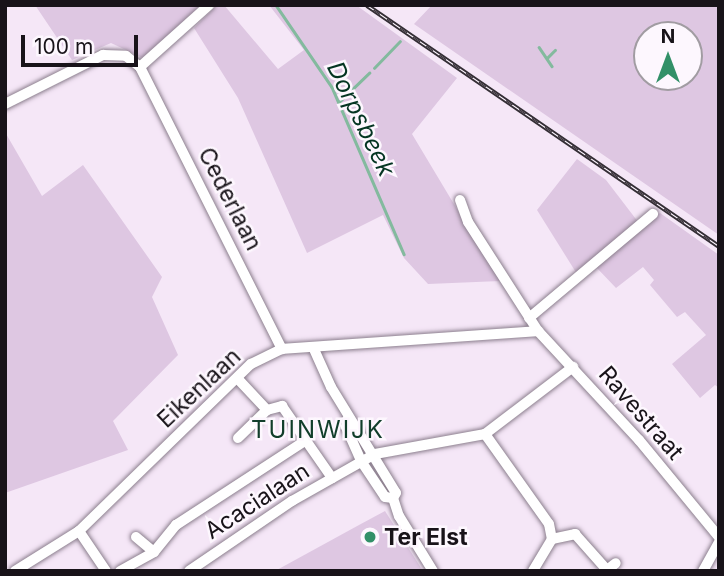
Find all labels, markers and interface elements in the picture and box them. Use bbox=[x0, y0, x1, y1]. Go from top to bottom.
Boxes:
scale bar bbox=[24, 21, 142, 65]
north arrow bbox=[633, 21, 703, 91]
text: N bbox=[661, 25, 675, 48]
text: 100 m bbox=[34, 34, 93, 59]
water label: Dorpsbeek bbox=[321, 57, 401, 181]
street label: Cederlaan bbox=[192, 143, 268, 255]
street label: Eikenlaan bbox=[152, 343, 246, 433]
street label: Ravestraat bbox=[593, 361, 689, 465]
district label: TUINWIJK bbox=[252, 416, 384, 444]
street label: Acacialaan bbox=[200, 457, 314, 545]
place label: Ter Elst bbox=[384, 523, 468, 551]
marker: Ter Elst bbox=[362, 529, 378, 545]

